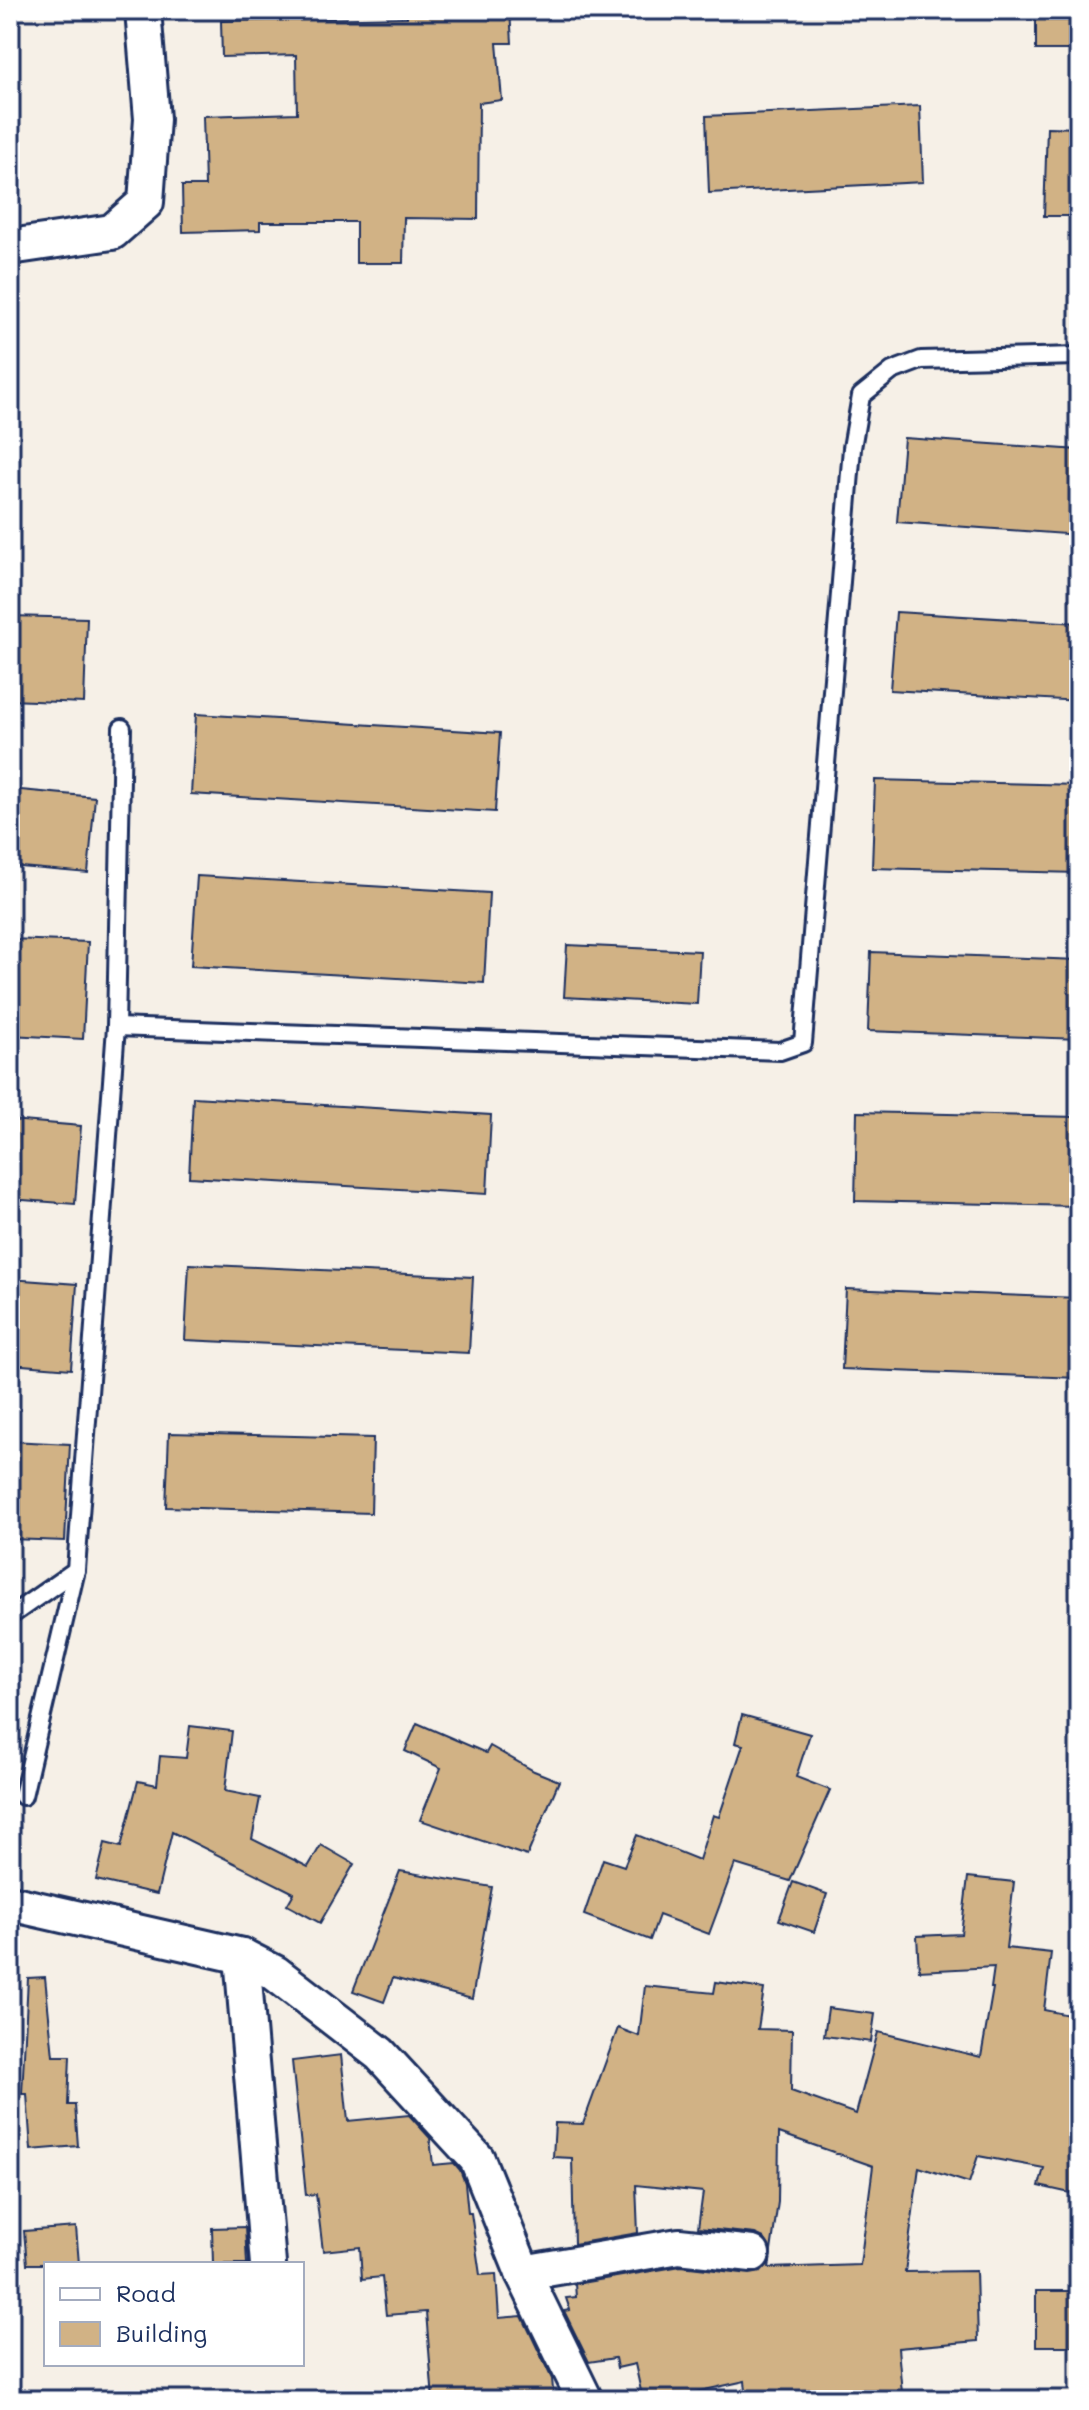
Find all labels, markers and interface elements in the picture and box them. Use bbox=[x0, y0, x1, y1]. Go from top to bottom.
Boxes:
legend bbox=[44, 2262, 304, 2366]
text: Road bbox=[116, 2277, 176, 2308]
text: Building bbox=[116, 2317, 207, 2348]

